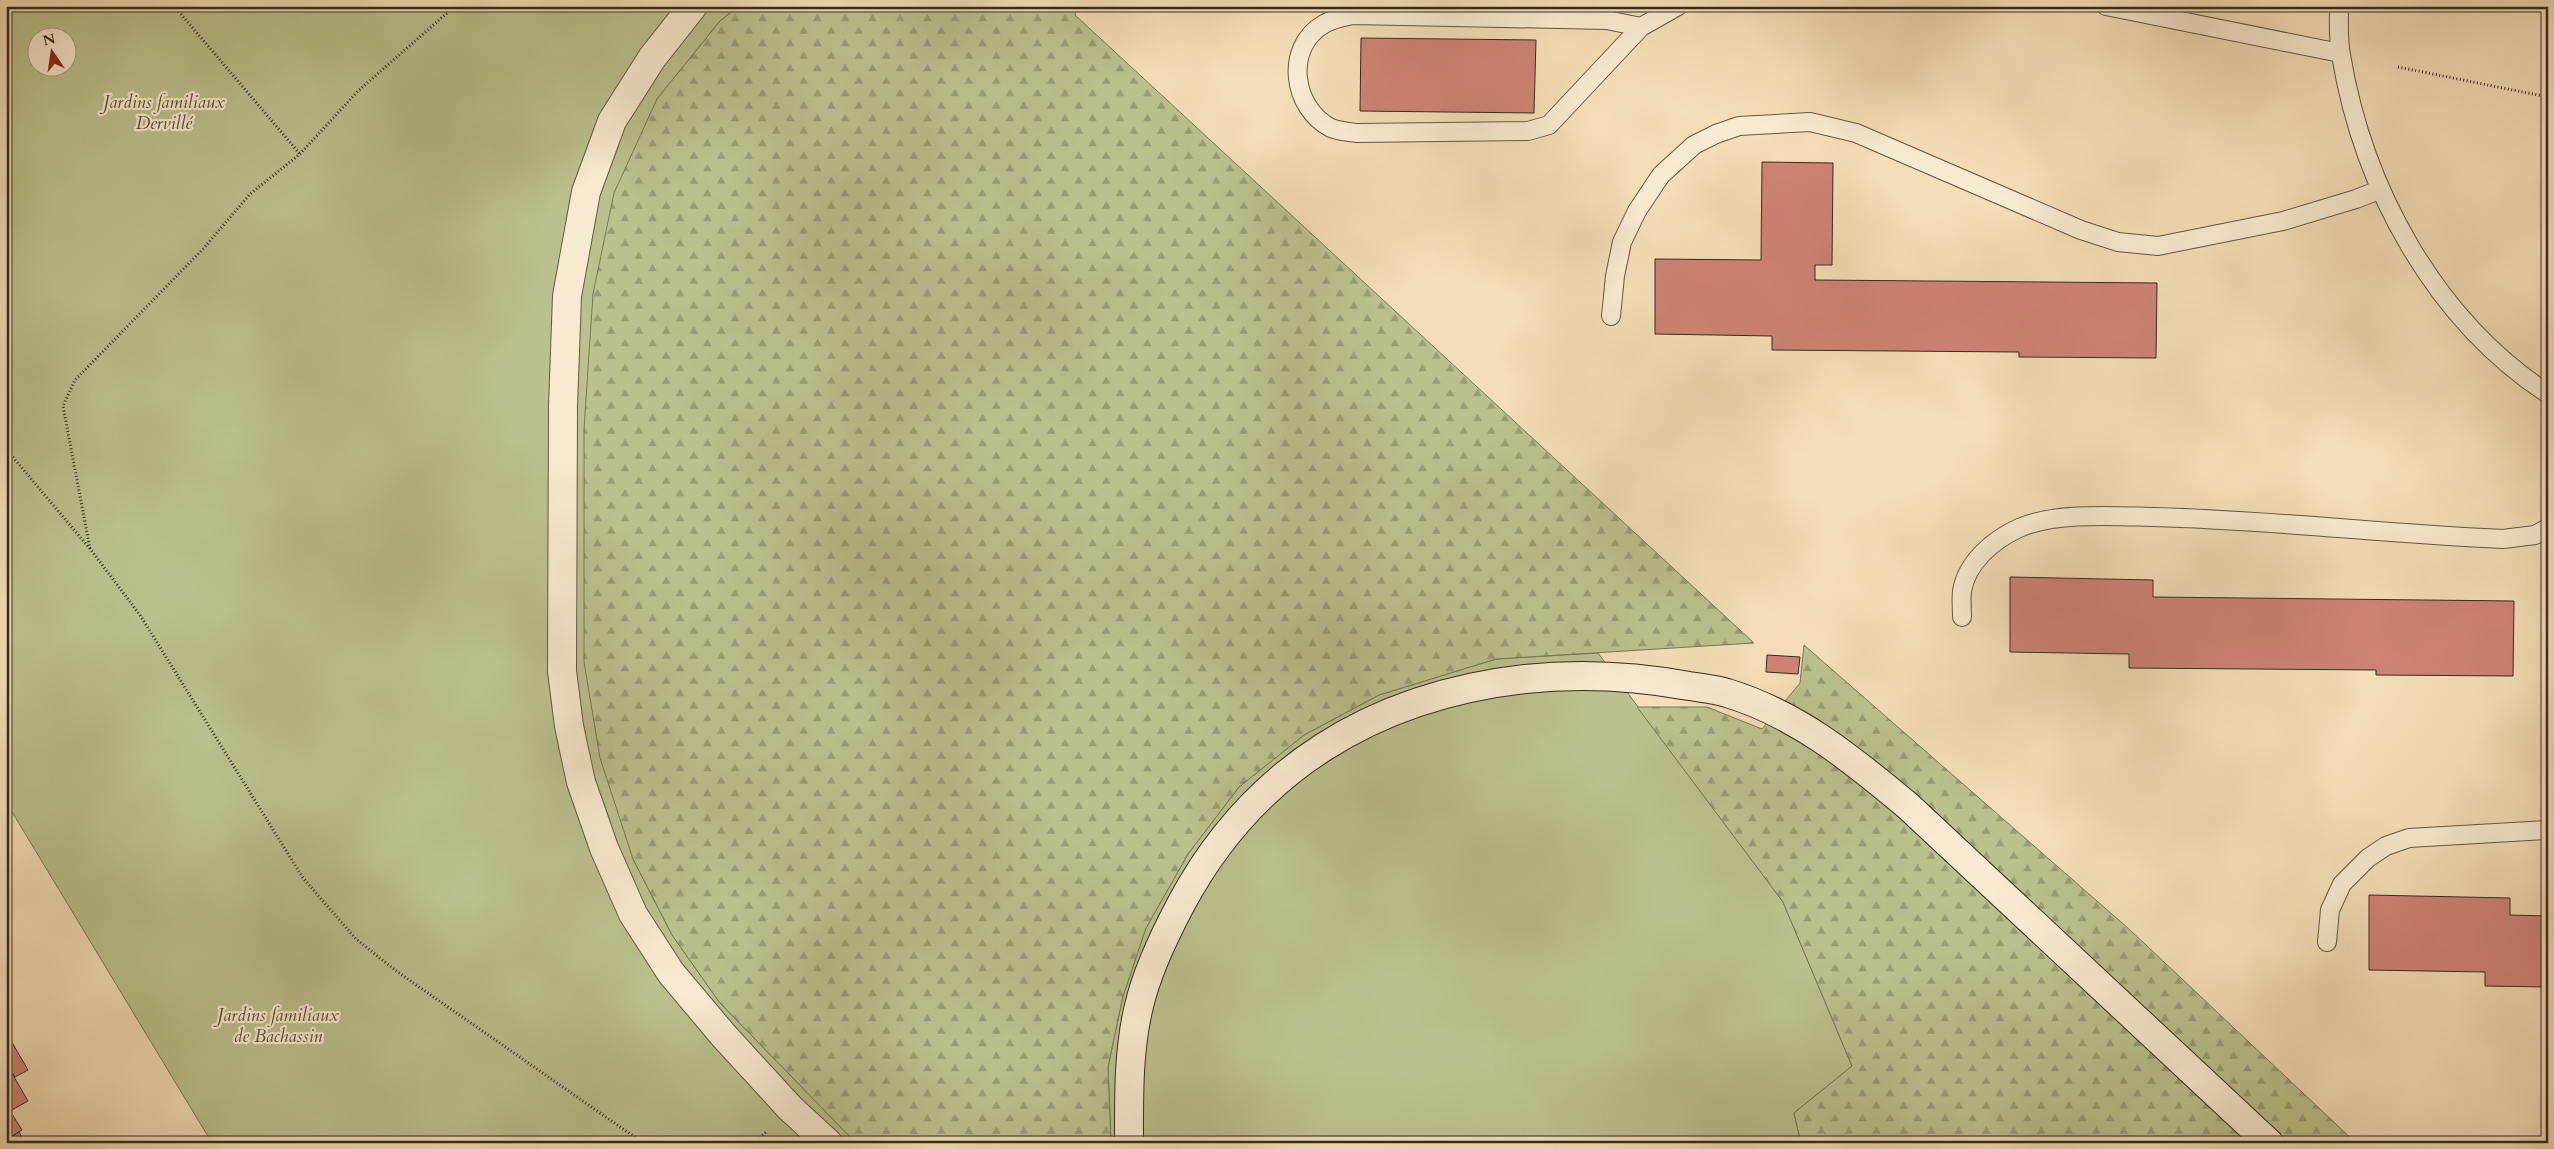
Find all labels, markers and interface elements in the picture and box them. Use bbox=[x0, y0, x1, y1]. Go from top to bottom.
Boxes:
north arrow bbox=[28, 28, 78, 78]
text: N bbox=[41, 29, 57, 50]
park label: Jardins familiaux Dervillé bbox=[99, 90, 225, 136]
park label: Jardins familiaux de Bachassin bbox=[213, 1003, 339, 1049]

